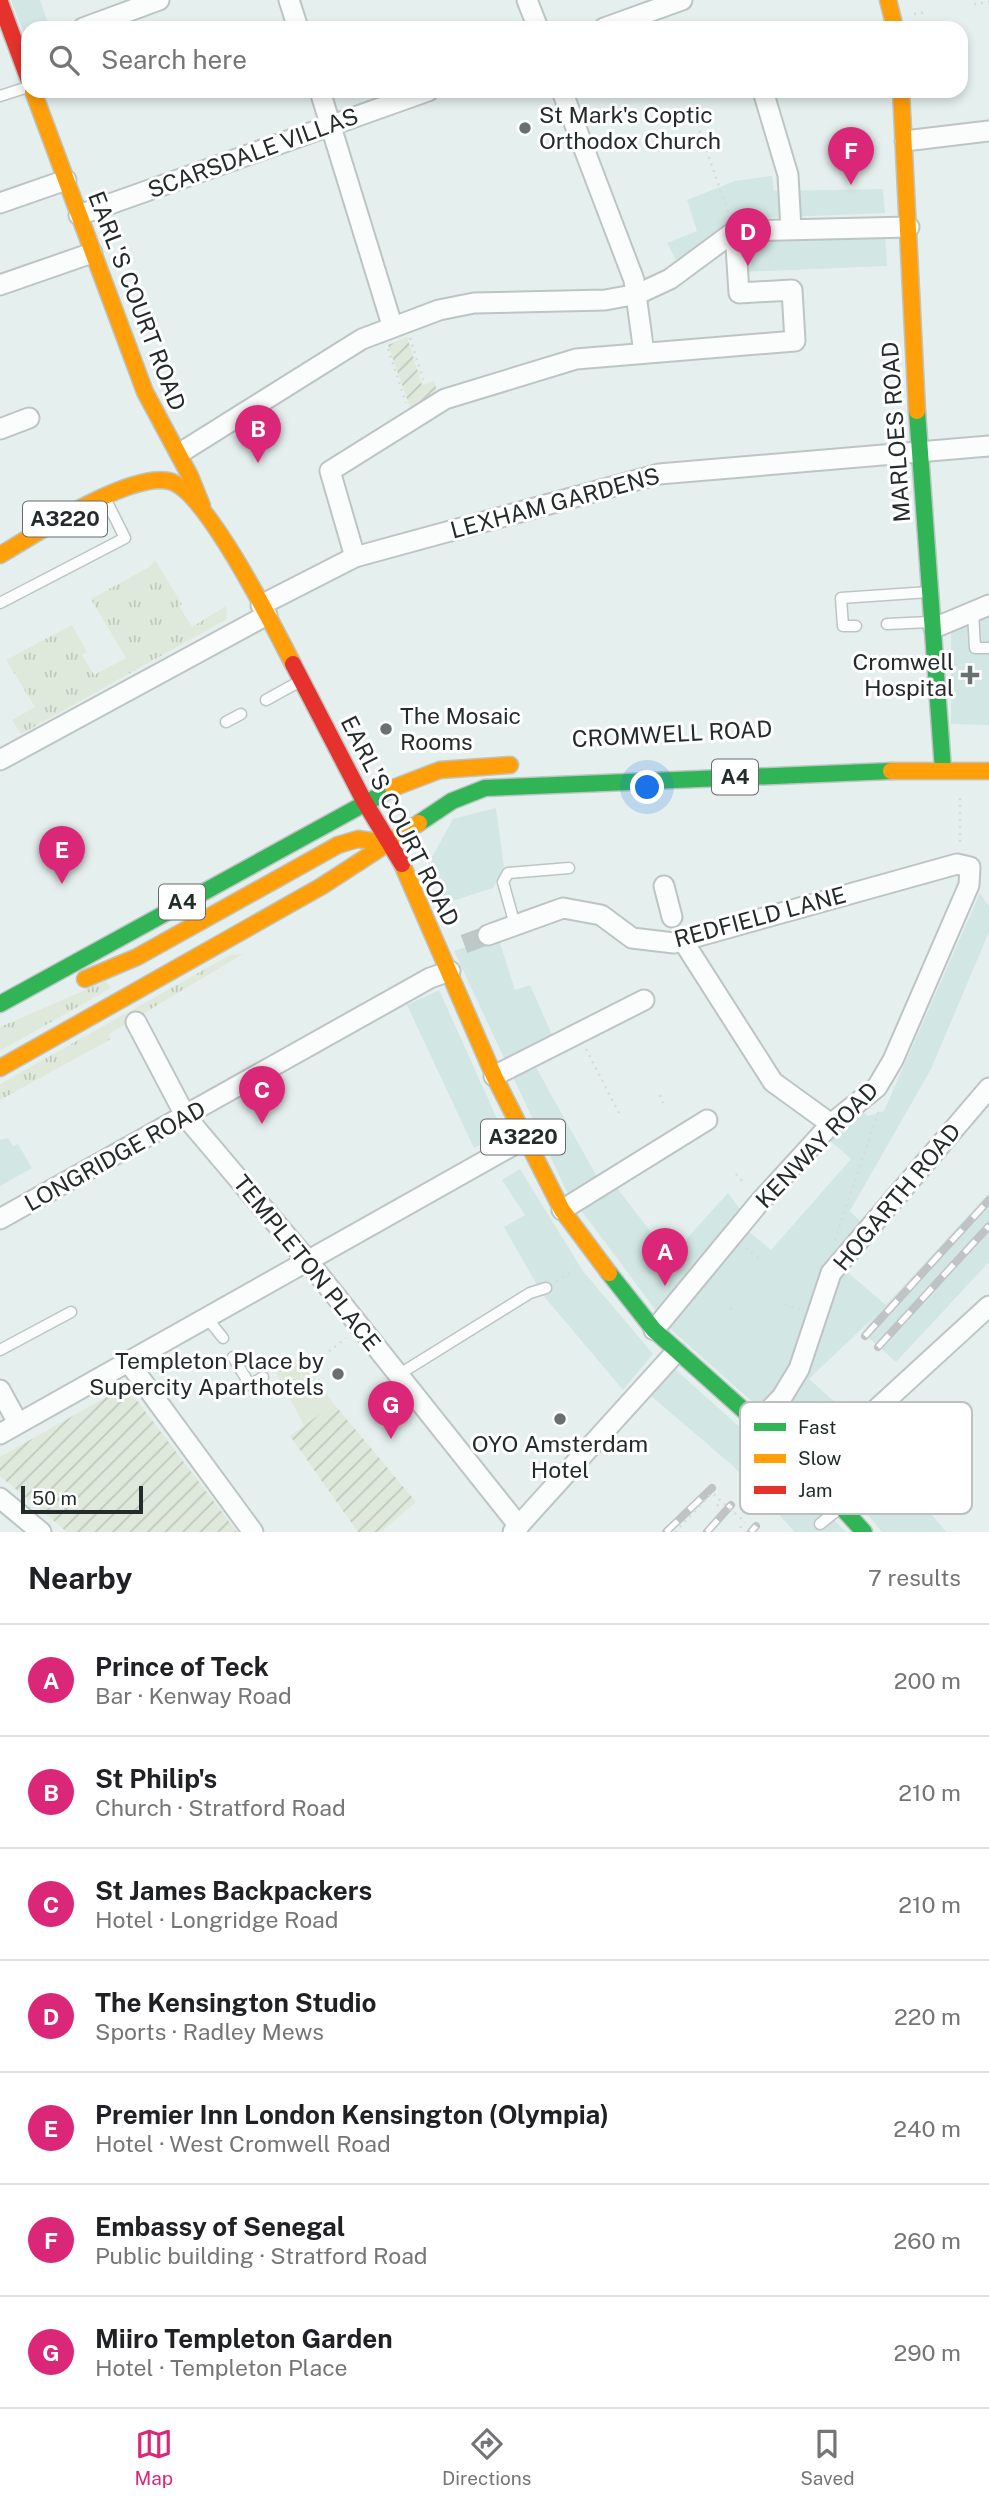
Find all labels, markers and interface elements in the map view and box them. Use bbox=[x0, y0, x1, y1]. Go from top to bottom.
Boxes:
search box bbox=[21, 21, 968, 98]
icon: search bbox=[45, 41, 83, 79]
text: Search here bbox=[101, 44, 247, 75]
place label: St Mark's Coptic Orthodox Church bbox=[539, 101, 721, 154]
street label: SCARSDALE VILLAS bbox=[144, 102, 362, 203]
marker: St Mark's Coptic Orthodox Church bbox=[517, 120, 533, 136]
pin: F bbox=[828, 127, 874, 185]
street label: EARL'S COURT ROAD bbox=[83, 187, 192, 414]
pin: D bbox=[725, 208, 771, 266]
street label: MARLOES ROAD bbox=[876, 341, 915, 523]
pin: B bbox=[235, 405, 281, 463]
street label: LEXHAM GARDENS bbox=[447, 462, 663, 543]
road number: A3220 bbox=[23, 502, 107, 536]
place label: Cromwell Hospital bbox=[853, 648, 954, 701]
marker: Cromwell Hospital bbox=[960, 665, 980, 685]
place label: The Mosaic Rooms bbox=[400, 702, 521, 755]
street label: EARL'S COURT ROAD bbox=[336, 711, 465, 931]
street label: CROMWELL ROAD bbox=[571, 715, 773, 752]
marker: The Mosaic Rooms bbox=[378, 721, 394, 737]
road number: A4 bbox=[712, 760, 758, 794]
your location bbox=[630, 770, 664, 804]
pin: E bbox=[39, 826, 85, 884]
street label: REDFIELD LANE bbox=[671, 881, 849, 952]
road number: A4 bbox=[159, 884, 205, 920]
pin: C bbox=[239, 1066, 285, 1124]
street label: KENWAY ROAD bbox=[750, 1076, 883, 1213]
street label: LONGRIDGE ROAD bbox=[20, 1095, 210, 1216]
street label: HOGARTH ROAD bbox=[827, 1118, 966, 1276]
road number: A3220 bbox=[481, 1120, 565, 1154]
street label: TEMPLETON PLACE bbox=[228, 1169, 387, 1356]
pin: A bbox=[642, 1228, 688, 1286]
place label: Templeton Place by Supercity Aparthotels bbox=[89, 1347, 324, 1400]
marker: Templeton Place by Supercity Aparthotels bbox=[330, 1366, 346, 1382]
pin: G bbox=[368, 1381, 414, 1439]
legend bbox=[740, 1402, 972, 1514]
marker: OYO Amsterdam Hotel bbox=[552, 1411, 568, 1427]
text: Fast bbox=[798, 1416, 836, 1438]
place label: OYO Amsterdam Hotel bbox=[472, 1430, 648, 1483]
text: Slow bbox=[798, 1447, 842, 1469]
text: Jam bbox=[798, 1479, 832, 1501]
scale bar bbox=[21, 1483, 144, 1515]
text: 50 m bbox=[32, 1487, 77, 1509]
text: Nearby bbox=[28, 1560, 132, 1596]
text: 7 results bbox=[868, 1564, 961, 1591]
text: Prince of Teck bbox=[95, 1651, 269, 1682]
text: A bbox=[43, 1667, 59, 1694]
text: 200 m bbox=[894, 1667, 961, 1694]
text: Bar · Kenway Road bbox=[95, 1682, 292, 1709]
text: St Philip's bbox=[95, 1763, 217, 1794]
text: B bbox=[43, 1779, 59, 1806]
text: 210 m bbox=[898, 1779, 961, 1806]
text: Church · Stratford Road bbox=[95, 1794, 346, 1821]
text: St James Backpackers bbox=[95, 1875, 372, 1906]
text: C bbox=[43, 1891, 59, 1918]
text: 210 m bbox=[898, 1891, 961, 1918]
text: Hotel · Longridge Road bbox=[95, 1906, 339, 1933]
text: The Kensington Studio bbox=[95, 1987, 376, 2018]
text: D bbox=[43, 2003, 59, 2030]
text: 220 m bbox=[894, 2003, 961, 2030]
text: Sports · Radley Mews bbox=[95, 2018, 324, 2045]
text: Premier Inn London Kensington (Olympia) bbox=[95, 2099, 609, 2130]
text: E bbox=[44, 2115, 58, 2142]
text: 240 m bbox=[893, 2115, 961, 2142]
text: Hotel · West Cromwell Road bbox=[95, 2130, 391, 2157]
text: Embassy of Senegal bbox=[95, 2211, 345, 2242]
text: F bbox=[44, 2227, 58, 2254]
text: 260 m bbox=[894, 2227, 961, 2254]
text: Public building · Stratford Road bbox=[95, 2242, 428, 2269]
text: Miiro Templeton Garden bbox=[95, 2323, 393, 2354]
text: G bbox=[42, 2339, 60, 2366]
text: 290 m bbox=[894, 2339, 961, 2366]
text: Hotel · Templeton Place bbox=[95, 2354, 348, 2381]
tab: Map bbox=[134, 2425, 173, 2489]
tab: Directions bbox=[442, 2425, 531, 2489]
tab: Saved bbox=[800, 2425, 855, 2489]

